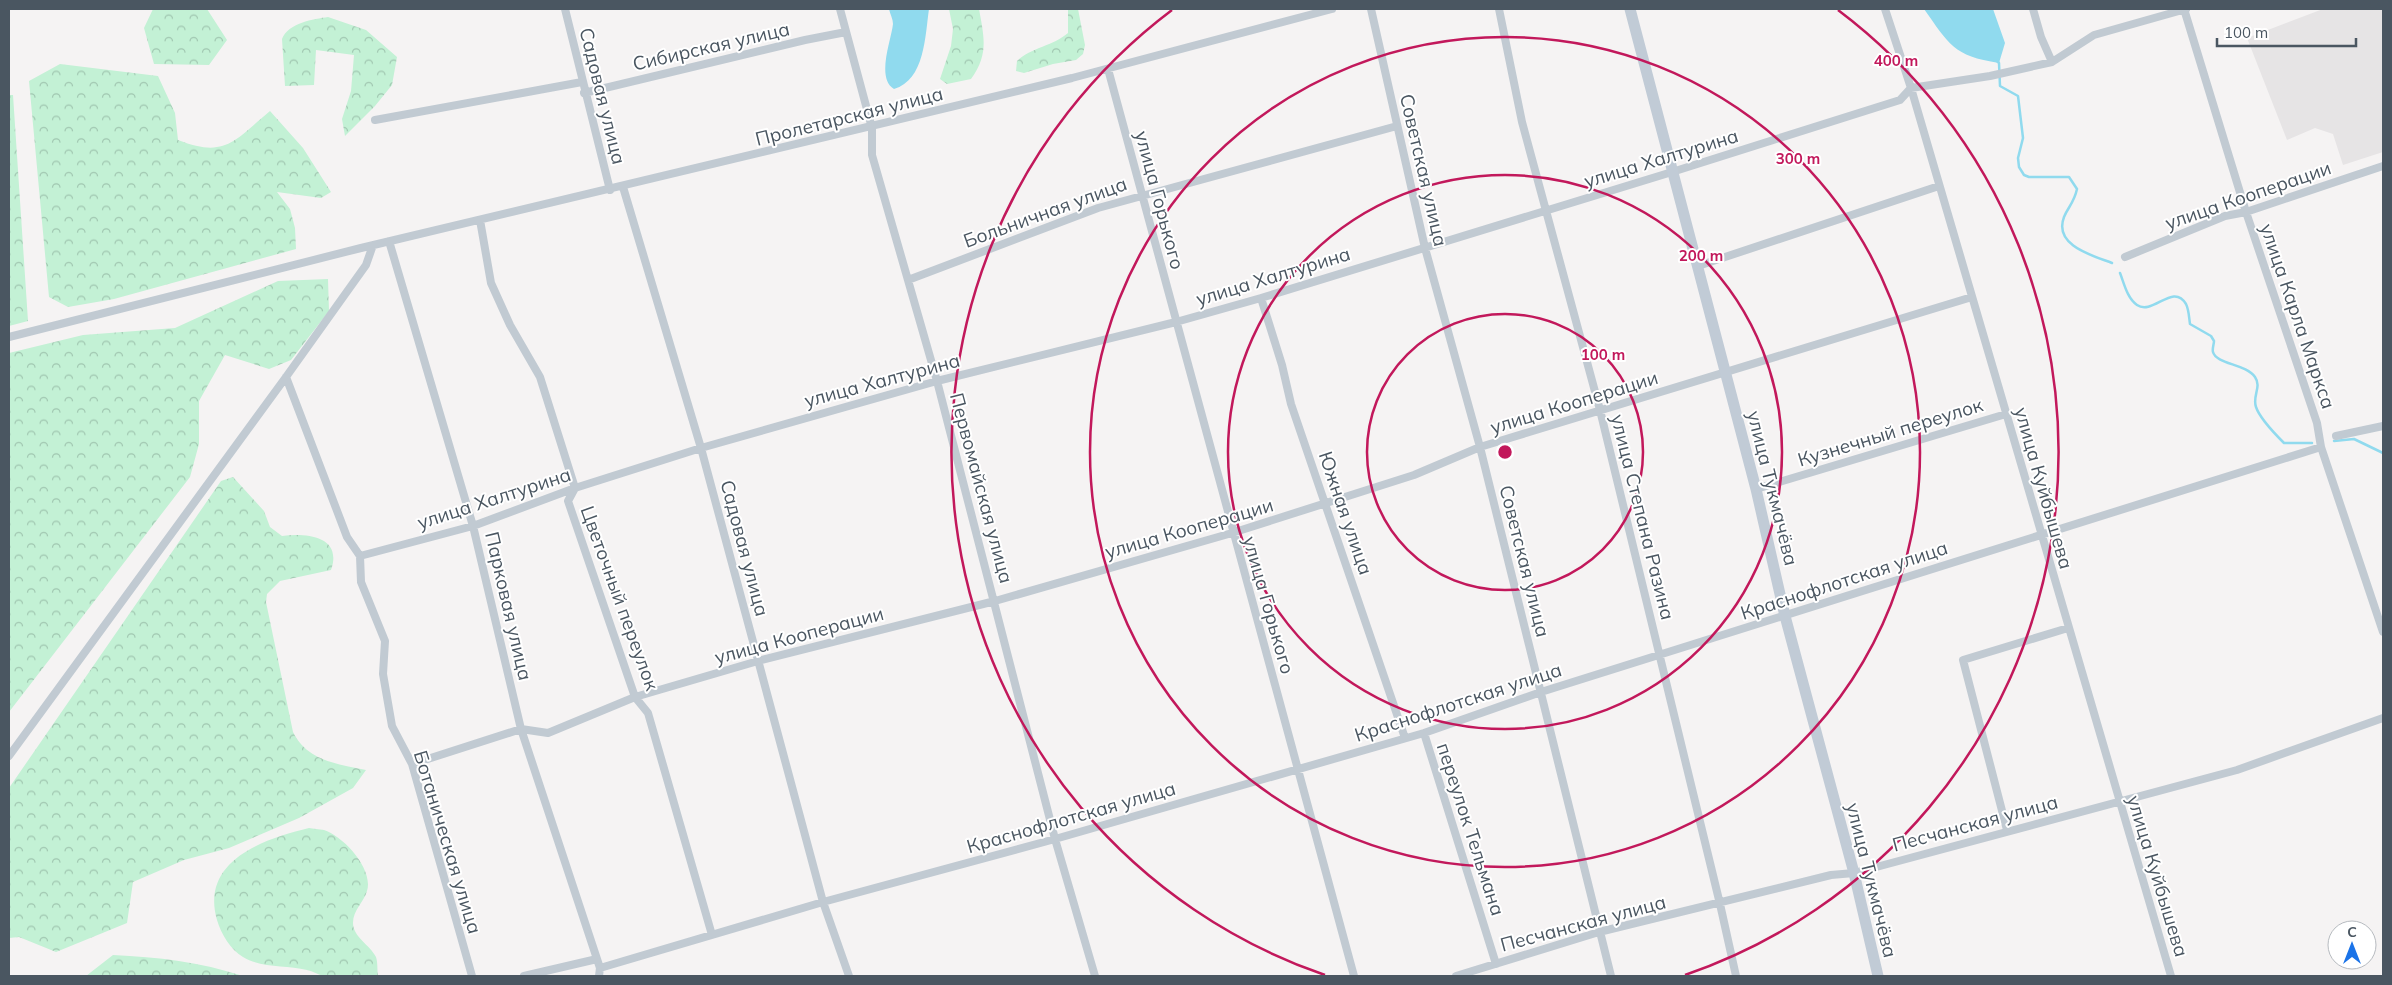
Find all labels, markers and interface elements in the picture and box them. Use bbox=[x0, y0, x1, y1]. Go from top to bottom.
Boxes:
scale bar bbox=[2217, 15, 2356, 47]
street label: Сибирская улица bbox=[630, 16, 792, 76]
text: 100 m bbox=[2224, 23, 2268, 42]
street label: Садовая улица bbox=[574, 25, 632, 167]
text: 400 m bbox=[1874, 51, 1918, 70]
street label: Пролетарская улица bbox=[753, 81, 945, 151]
street label: Советская улица bbox=[1395, 91, 1453, 249]
street label: улица Халтурина bbox=[1581, 123, 1741, 193]
street label: улица Горького bbox=[1130, 128, 1190, 272]
text: 300 m bbox=[1776, 149, 1820, 168]
street label: улица Кооперации bbox=[2162, 155, 2334, 235]
street label: Больничная улица bbox=[960, 171, 1130, 253]
street label: улица Карла Маркса bbox=[2255, 220, 2341, 412]
street label: улица Халтурина bbox=[1193, 241, 1353, 311]
text: 200 m bbox=[1679, 246, 1723, 265]
text: 100 m bbox=[1581, 345, 1625, 364]
street label: улица Халтурина bbox=[801, 348, 963, 412]
street label: улица Кооперации bbox=[1487, 365, 1661, 439]
street label: Первомайская улица bbox=[945, 390, 1019, 586]
street label: Кузнечный переулок bbox=[1795, 392, 1986, 472]
street label: улица Куйбышева bbox=[2009, 404, 2079, 572]
street label: улица Тукмачёва bbox=[1742, 408, 1804, 568]
street label: улица Степана Разина bbox=[1606, 412, 1680, 622]
centre of rings bbox=[1496, 443, 1514, 461]
street label: Южная улица bbox=[1314, 448, 1378, 578]
street label: улица Халтурина bbox=[414, 462, 574, 534]
street label: Садовая улица bbox=[715, 477, 775, 619]
street label: Советская улица bbox=[1495, 483, 1555, 639]
street label: улица Кооперации bbox=[1102, 492, 1276, 564]
street label: Цветочный переулок bbox=[575, 503, 665, 694]
street label: Парковая улица bbox=[480, 529, 538, 683]
street label: улица Горького bbox=[1238, 533, 1300, 677]
street label: Краснофлотская улица bbox=[1738, 535, 1950, 625]
street label: улица Кооперации bbox=[712, 601, 886, 669]
street label: Краснофлотская улица bbox=[1352, 657, 1564, 747]
street label: переулок Тельмана bbox=[1432, 740, 1510, 918]
street label: Ботаническая улица bbox=[409, 748, 487, 936]
street label: Краснофлотская улица bbox=[964, 776, 1178, 858]
street label: Песчанская улица bbox=[1890, 789, 2060, 857]
street label: улица Куйбышева bbox=[2122, 792, 2194, 960]
street label: улица Тукмачёва bbox=[1841, 800, 1903, 960]
street label: Песчанская улица bbox=[1498, 889, 1668, 957]
north arrow bbox=[2327, 920, 2377, 970]
text: С bbox=[2347, 923, 2357, 941]

